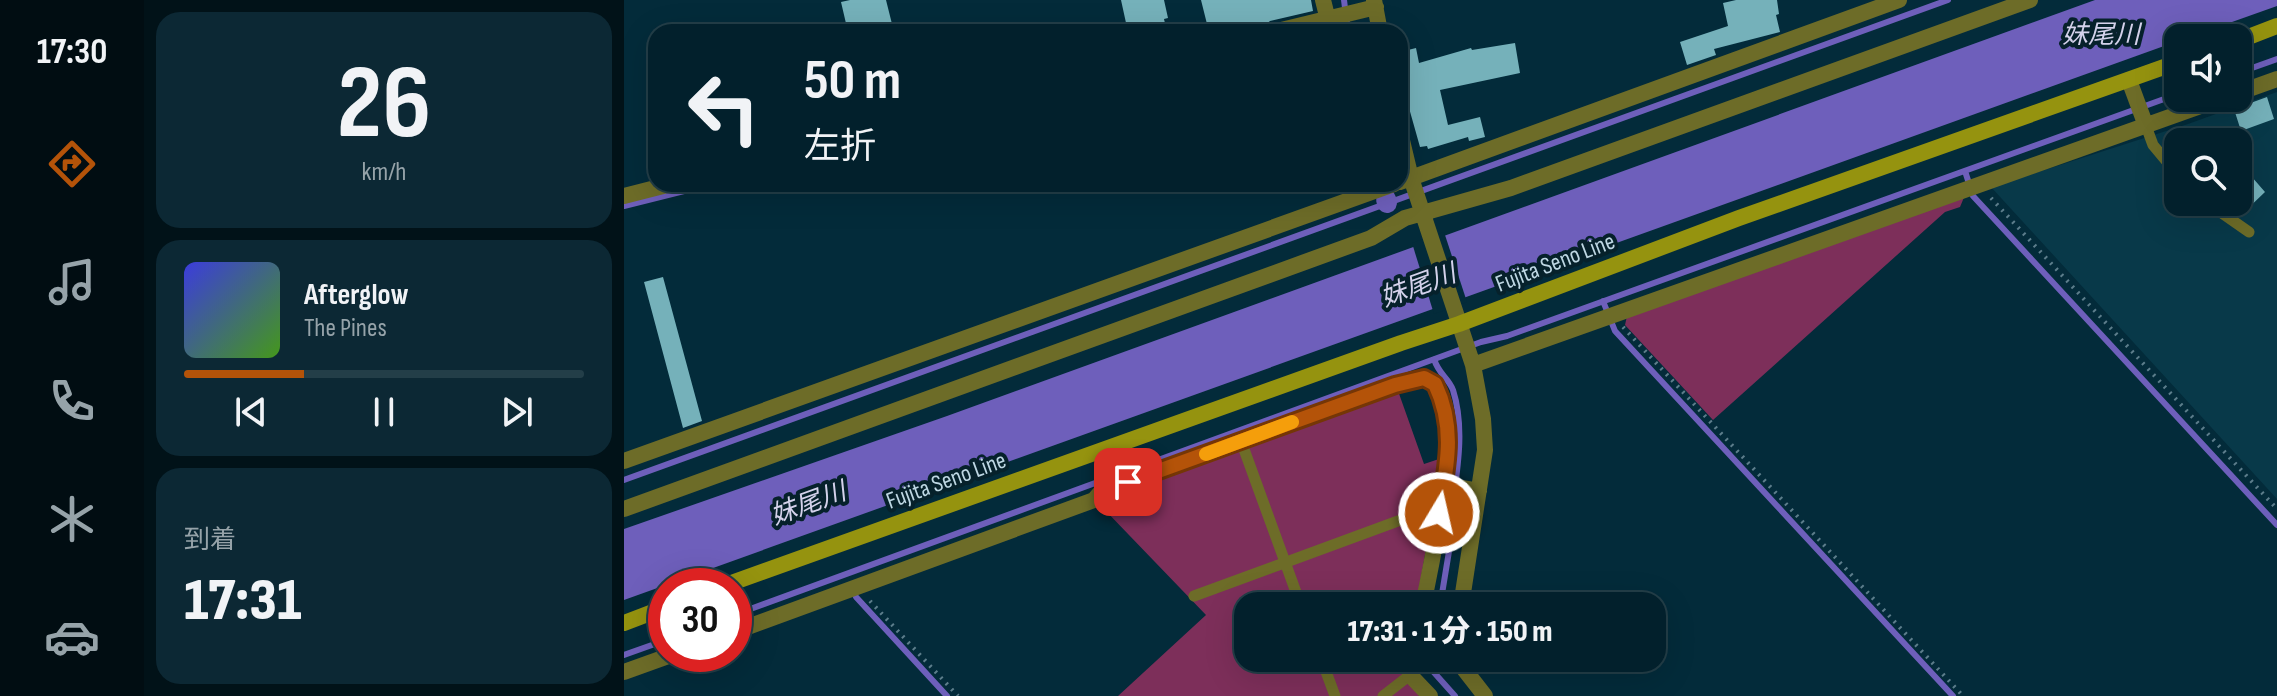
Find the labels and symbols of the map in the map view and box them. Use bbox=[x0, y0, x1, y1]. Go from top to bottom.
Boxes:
water label: 妹尾川 bbox=[2062, 20, 2143, 51]
street label: Fujita Seno Line bbox=[1491, 226, 1619, 298]
water label: 妹尾川 bbox=[1377, 257, 1463, 314]
street label: Fujita Seno Line bbox=[882, 445, 1010, 516]
pin bbox=[1094, 448, 1162, 516]
position arrow bbox=[1397, 471, 1481, 555]
water label: 妹尾川 bbox=[767, 475, 853, 532]
speed limit sign: 30 bbox=[648, 568, 752, 672]

